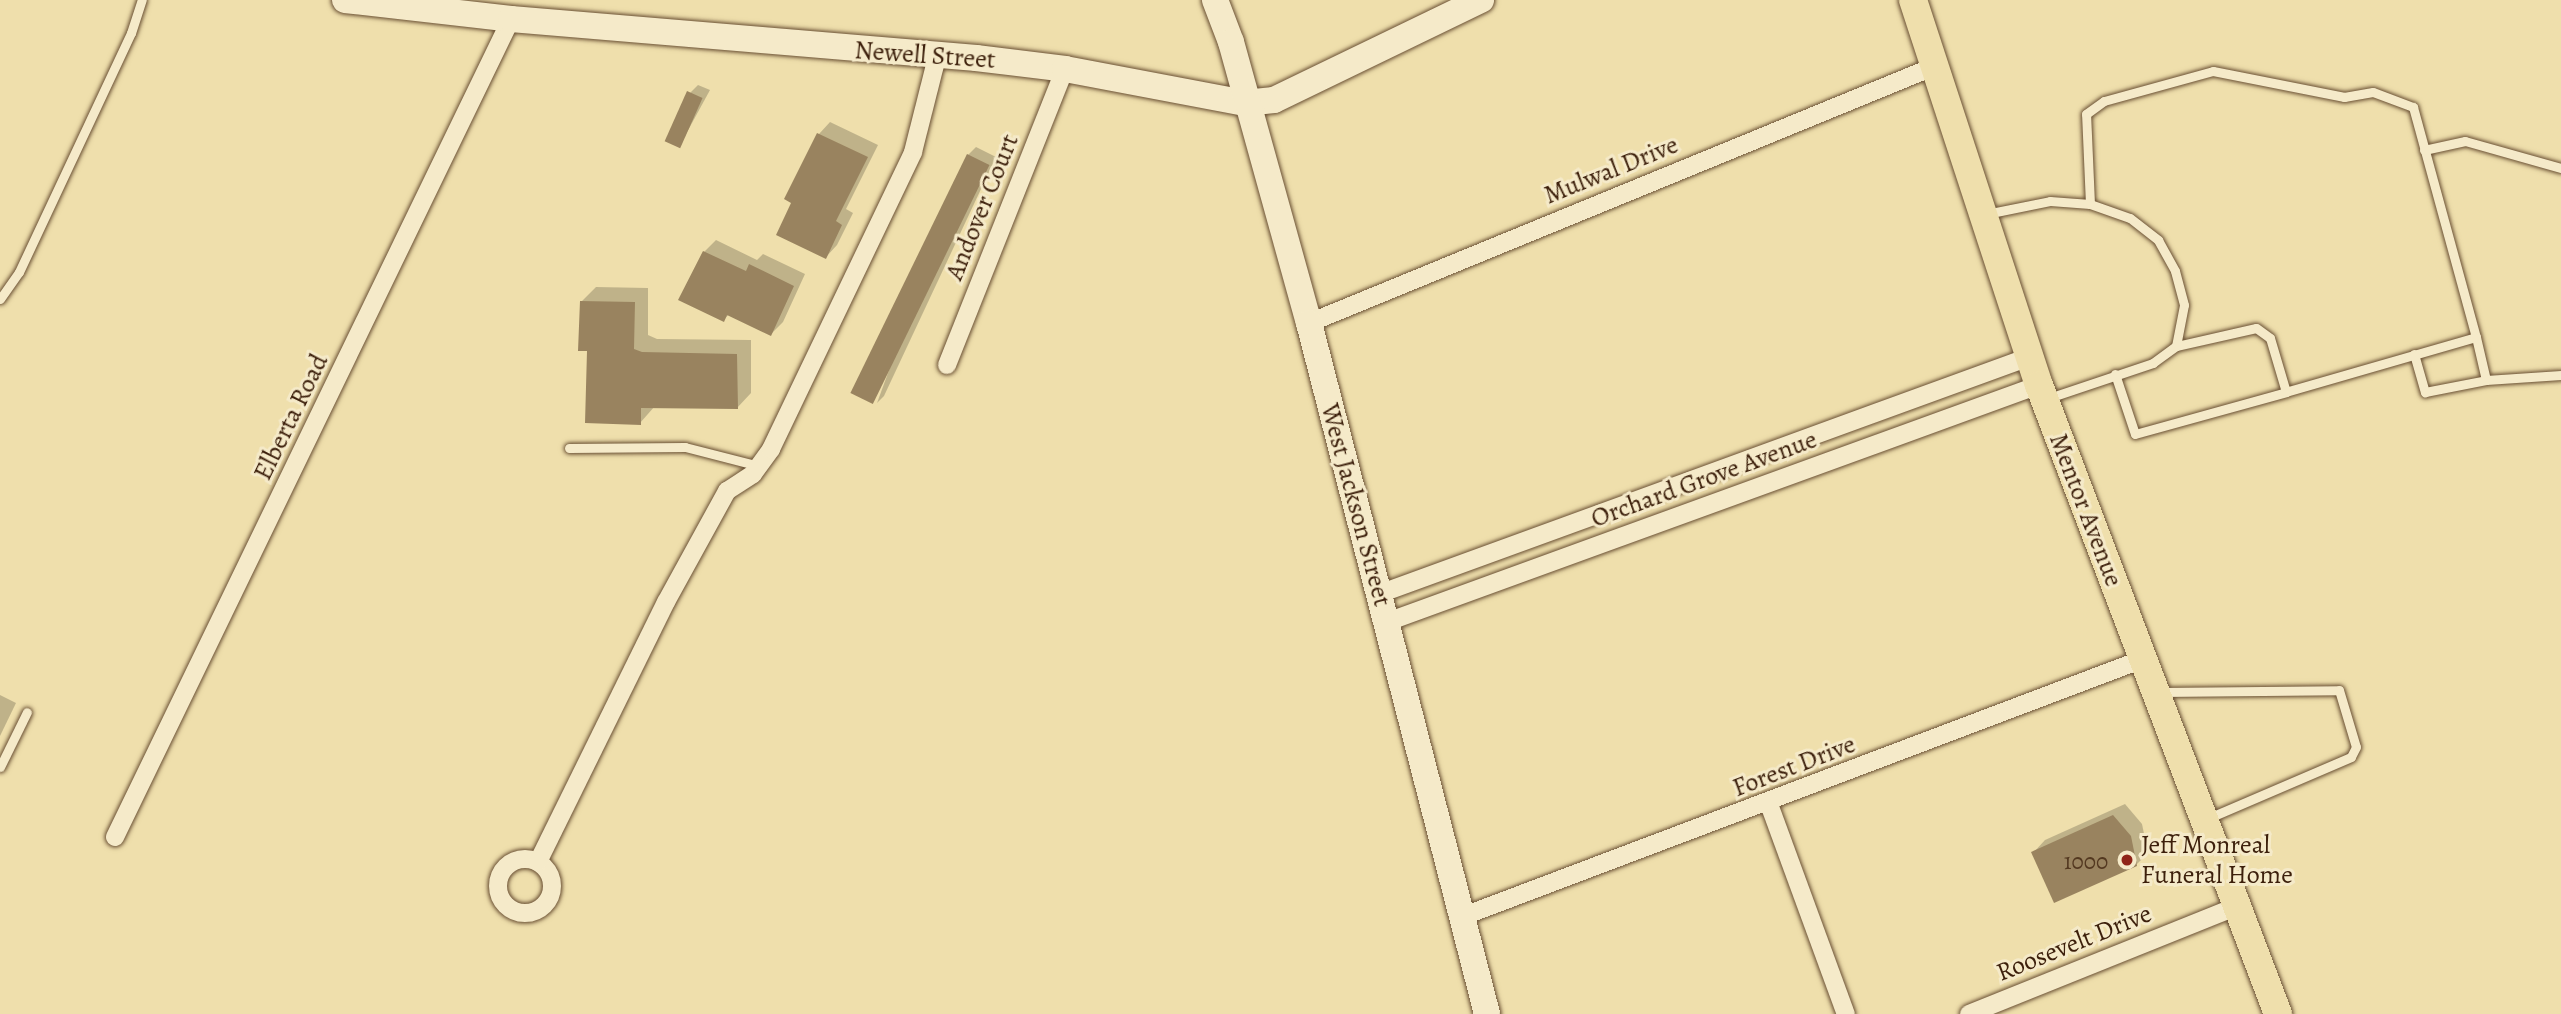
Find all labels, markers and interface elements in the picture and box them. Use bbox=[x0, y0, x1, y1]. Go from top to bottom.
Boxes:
street label: Newell Street bbox=[854, 35, 996, 75]
street label: Andover Court bbox=[939, 129, 1025, 285]
street label: Mulwal Drive bbox=[1539, 129, 1683, 211]
street label: Elberta Road bbox=[247, 349, 335, 485]
street label: West Jackson Street bbox=[1314, 400, 1398, 610]
street label: Orchard Grove Avenue bbox=[1587, 424, 1821, 534]
street label: Mentor Avenue bbox=[2043, 429, 2129, 591]
street label: Forest Drive bbox=[1728, 728, 1860, 804]
place label: Jeff Monreal Funeral Home bbox=[2141, 829, 2293, 890]
house number: 1000 bbox=[2064, 848, 2108, 876]
marker: Jeff Monreal Funeral Home bbox=[2119, 852, 2135, 868]
street label: Roosevelt Drive bbox=[1992, 898, 2156, 988]

